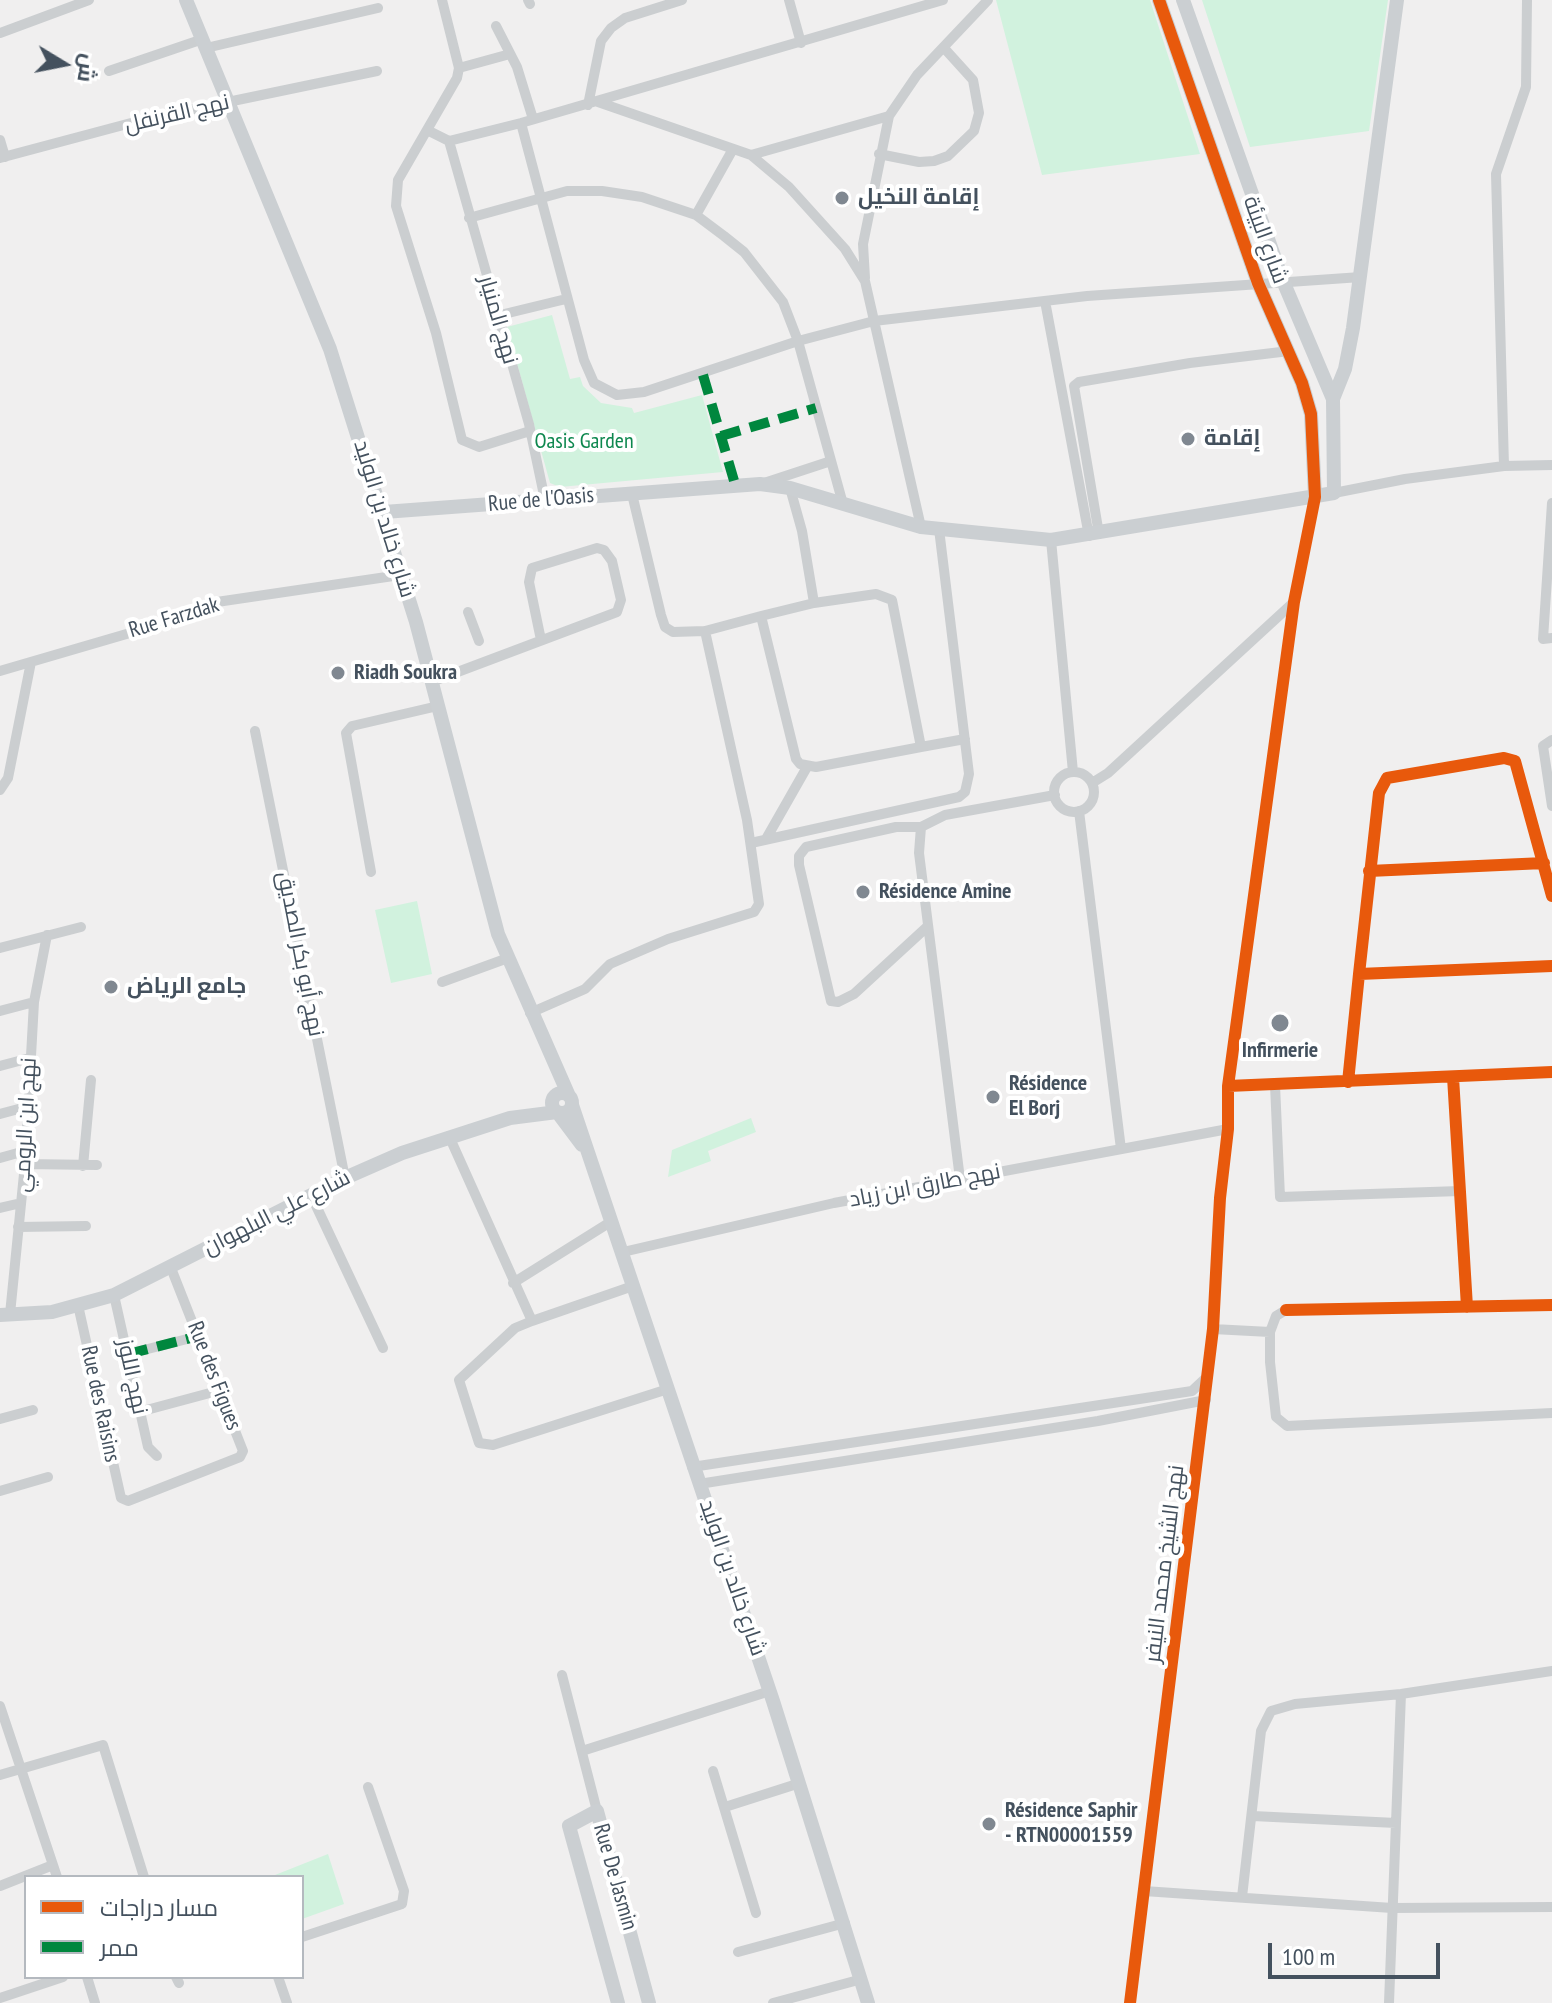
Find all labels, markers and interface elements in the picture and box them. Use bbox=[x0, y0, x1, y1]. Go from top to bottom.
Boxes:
north arrow bbox=[24, 24, 104, 104]
text: ش bbox=[71, 52, 104, 84]
street label: نهج القرنفل bbox=[122, 89, 232, 139]
place label: إقامة النخيل bbox=[858, 185, 979, 211]
marker: إقامة النخيل bbox=[833, 189, 851, 207]
street label: شارع البيئة bbox=[1237, 193, 1293, 287]
street label: نهج المنيار bbox=[473, 273, 523, 367]
place label: إقامة bbox=[1204, 426, 1260, 452]
park label: Oasis Garden bbox=[534, 429, 634, 455]
marker: إقامة bbox=[1179, 430, 1197, 448]
street label: شارع خالد بن الوليد bbox=[347, 437, 421, 601]
street label: Rue de l'Oasis bbox=[487, 482, 595, 518]
street label: Rue Farzdak bbox=[126, 592, 222, 644]
place label: Riadh Soukra bbox=[354, 660, 457, 686]
marker: Riadh Soukra bbox=[329, 664, 347, 682]
street label: نهج أبو بكر الصديق bbox=[271, 869, 329, 1039]
place label: Résidence Amine bbox=[879, 879, 1012, 905]
marker: Résidence Amine bbox=[854, 883, 872, 901]
place label: جامع الرياض bbox=[127, 974, 246, 1000]
marker: جامع الرياض bbox=[102, 978, 120, 996]
marker: Infirmerie bbox=[1269, 1012, 1291, 1034]
place label: Infirmerie bbox=[1242, 1038, 1318, 1064]
street label: نهج ابن الرومي bbox=[9, 1057, 43, 1193]
place label: Résidence El Borj bbox=[1009, 1071, 1087, 1122]
marker: Résidence El Borj bbox=[984, 1088, 1002, 1106]
street label: نهج طارق ابن زياد bbox=[847, 1158, 1003, 1214]
street label: شارع علي البلهوان bbox=[199, 1165, 355, 1261]
street label: Rue des Figues bbox=[181, 1318, 247, 1434]
street label: نهج اللوز bbox=[111, 1337, 153, 1417]
street label: Rue des Raisins bbox=[75, 1344, 125, 1464]
street label: نهج الشيخ محمد النيفر bbox=[1140, 1464, 1190, 1664]
street label: شارع خالد بن الوليد bbox=[693, 1496, 771, 1660]
place label: Résidence Saphir - RTN00001559 bbox=[1005, 1798, 1138, 1850]
marker: Résidence Saphir - RTN00001559 bbox=[980, 1815, 998, 1833]
street label: Rue De Jasmin bbox=[587, 1821, 643, 1933]
legend bbox=[24, 1875, 304, 1979]
text: مسار دراجات bbox=[100, 1892, 218, 1923]
scale bar bbox=[1272, 1927, 1444, 1977]
text: ممر bbox=[100, 1932, 139, 1963]
text: 100 m bbox=[1282, 1941, 1335, 1972]

